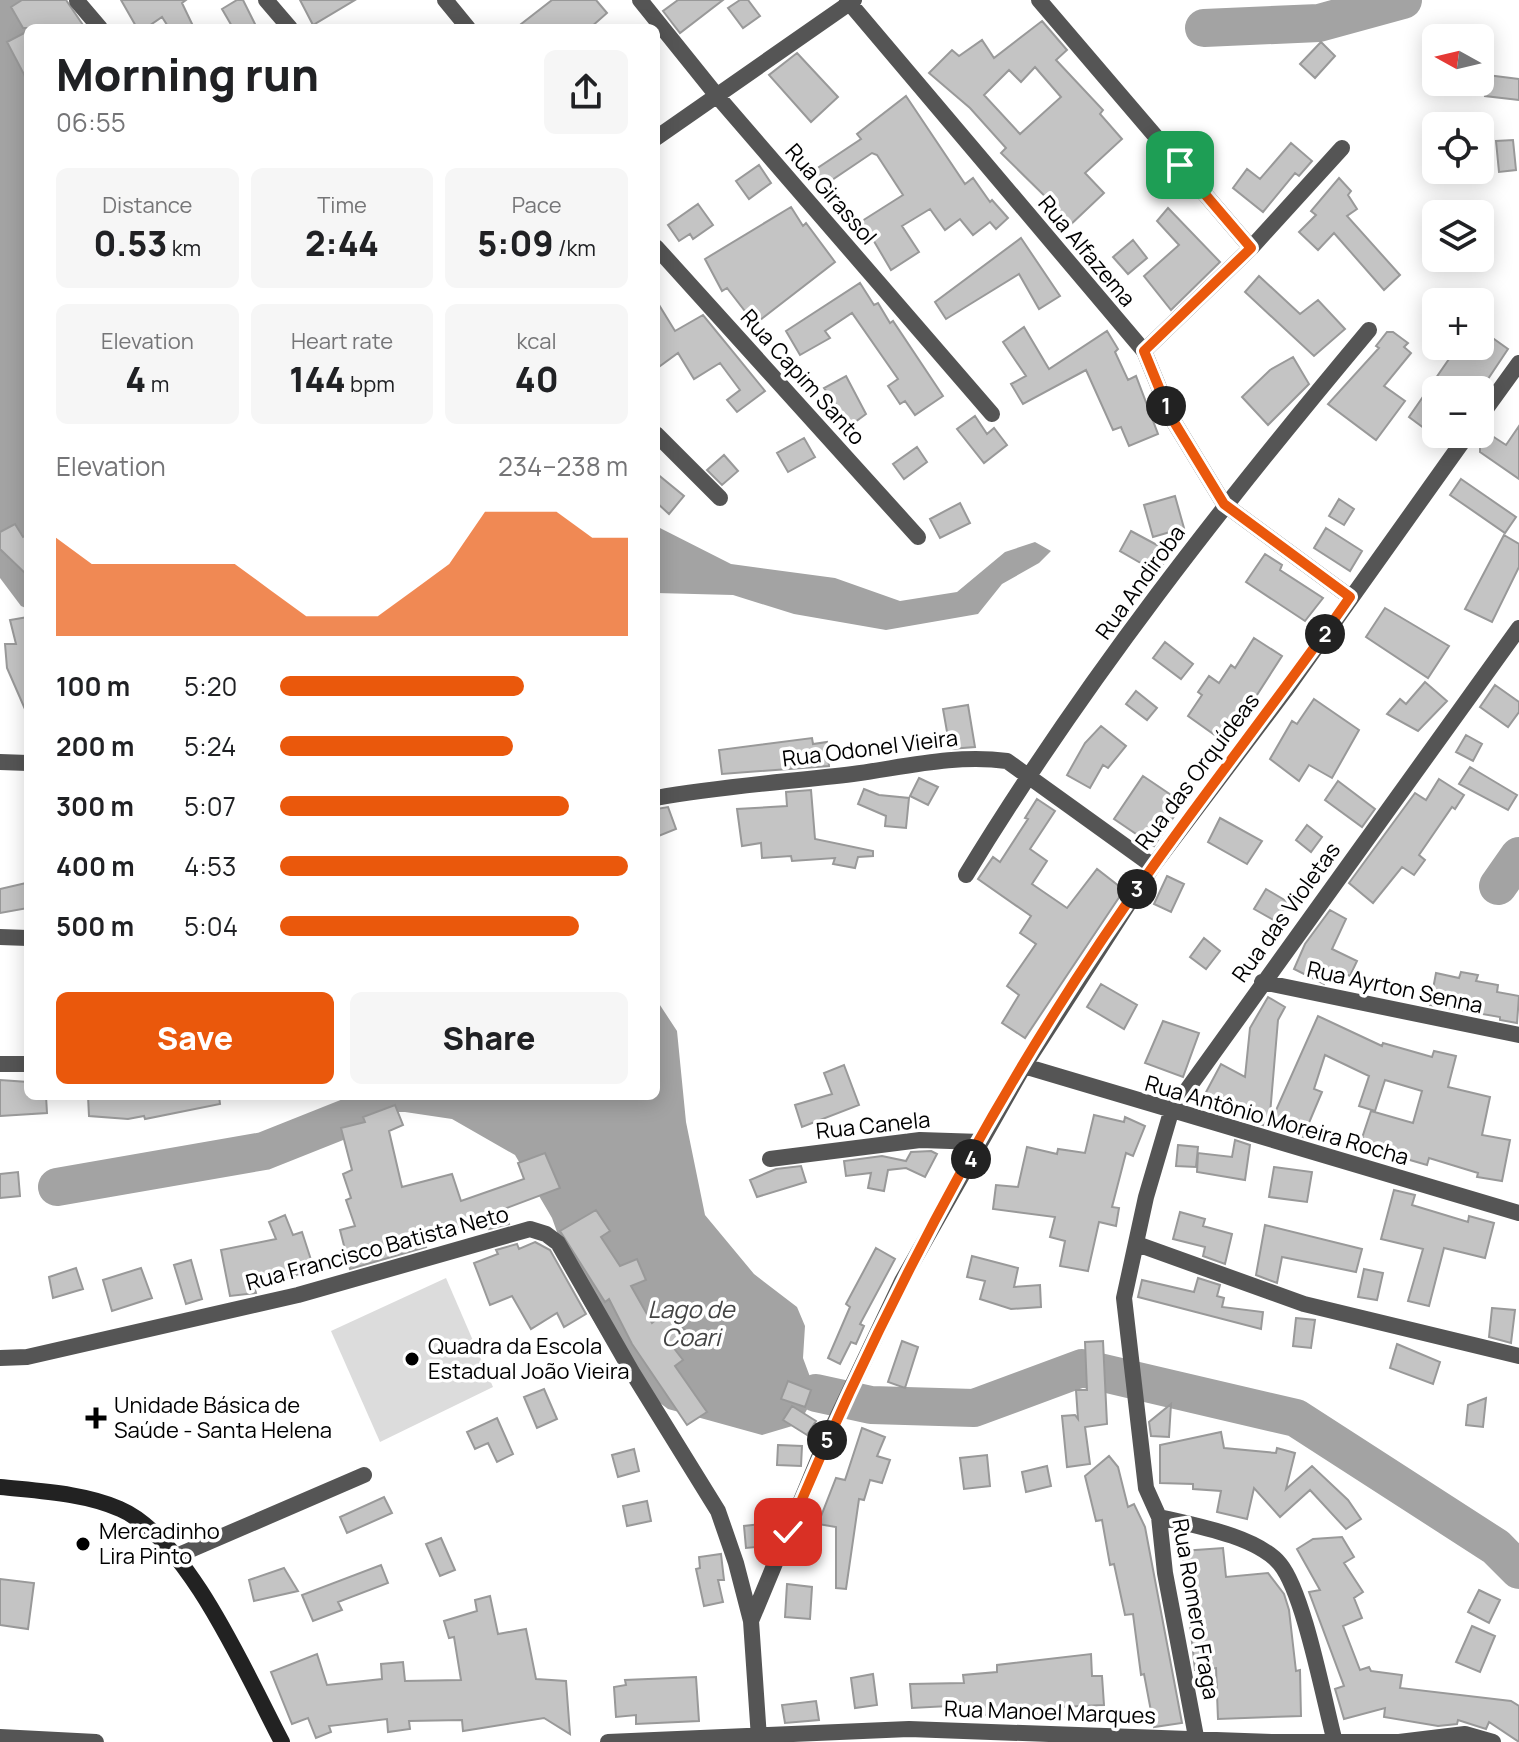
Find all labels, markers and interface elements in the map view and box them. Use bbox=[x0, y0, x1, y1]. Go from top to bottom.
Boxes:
north arrow bbox=[1422, 24, 1494, 96]
map controls bbox=[1422, 24, 1494, 448]
text: Morning run bbox=[56, 44, 319, 104]
button: share bbox=[544, 50, 628, 134]
text: 06:55 bbox=[56, 104, 126, 140]
button: locate bbox=[1422, 112, 1494, 184]
pin bbox=[1146, 131, 1214, 199]
street label: Rua Girassol bbox=[779, 137, 883, 251]
icon: arrive bbox=[1158, 143, 1202, 187]
street label: Rua Alfazema bbox=[1032, 189, 1142, 313]
text: Distance bbox=[102, 190, 192, 220]
text: Time bbox=[317, 190, 367, 220]
text: Pace bbox=[512, 190, 562, 220]
button: layers bbox=[1422, 200, 1494, 272]
text: 0.53 bbox=[93, 220, 167, 266]
text: 2:44 bbox=[305, 220, 379, 266]
text: 5:09 bbox=[477, 220, 554, 266]
text: km bbox=[167, 233, 201, 263]
text: /km bbox=[554, 233, 596, 263]
button: + bbox=[1422, 288, 1494, 360]
street label: Rua Capim Santo bbox=[734, 303, 872, 451]
text: Elevation bbox=[101, 326, 194, 356]
text: Heart rate bbox=[291, 326, 393, 356]
text: kcal bbox=[517, 326, 557, 356]
text: 4 bbox=[125, 356, 146, 402]
text: 144 bbox=[289, 356, 346, 402]
text: 40 bbox=[515, 356, 559, 402]
text: m bbox=[146, 369, 169, 399]
text: bpm bbox=[346, 369, 395, 399]
button: − bbox=[1422, 376, 1494, 448]
pin: 1 bbox=[1146, 386, 1186, 426]
text: 1 bbox=[1161, 391, 1171, 421]
text: Elevation bbox=[56, 448, 166, 484]
text: 234–238 m bbox=[498, 448, 628, 484]
street label: Rua Andiroba bbox=[1088, 519, 1192, 645]
pin: 2 bbox=[1305, 614, 1345, 654]
text: 2 bbox=[1318, 619, 1332, 649]
text: 100 m bbox=[56, 668, 130, 704]
text: 5:20 bbox=[184, 668, 237, 704]
street label: Rua das Orquídeas bbox=[1128, 686, 1266, 856]
street label: Rua Odonel Vieira bbox=[781, 722, 959, 774]
text: 200 m bbox=[56, 728, 134, 764]
text: 5:24 bbox=[184, 728, 236, 764]
text: 300 m bbox=[56, 788, 134, 824]
text: 5:07 bbox=[184, 788, 236, 824]
street label: Rua das Violetas bbox=[1225, 836, 1347, 988]
text: 400 m bbox=[56, 848, 135, 884]
text: 4:53 bbox=[184, 848, 237, 884]
pin: 3 bbox=[1117, 869, 1157, 909]
text: 3 bbox=[1131, 874, 1143, 904]
text: 500 m bbox=[56, 908, 134, 944]
text: 5:04 bbox=[184, 908, 238, 944]
street label: Rua Ayrton Senna bbox=[1304, 954, 1486, 1020]
button: Save bbox=[56, 992, 334, 1084]
button: Share bbox=[350, 992, 628, 1084]
street label: Rua Antônio Moreira Rocha bbox=[1142, 1068, 1412, 1172]
street label: Rua Canela bbox=[814, 1104, 932, 1146]
pin: 4 bbox=[951, 1139, 991, 1179]
text: 4 bbox=[964, 1144, 978, 1174]
street label: Rua Francisco Batista Neto bbox=[242, 1198, 512, 1298]
water label: Lago de Coari bbox=[647, 1292, 736, 1353]
place label: Quadra da Escola Estadual João Vieira bbox=[428, 1331, 630, 1386]
marker: Quadra da Escola Estadual João Vieira bbox=[403, 1350, 421, 1368]
place label: Unidade Básica de Saúde - Santa Helena bbox=[114, 1390, 332, 1445]
marker: Unidade Básica de Saúde - Santa Helena bbox=[85, 1407, 107, 1429]
pin: 5 bbox=[807, 1420, 847, 1460]
text: 5 bbox=[821, 1425, 833, 1455]
pin bbox=[754, 1498, 822, 1566]
icon: check bbox=[766, 1510, 810, 1554]
place label: Mercadinho Lira Pinto bbox=[99, 1516, 220, 1571]
street label: Rua Romero Fraga bbox=[1165, 1516, 1227, 1702]
marker: Mercadinho Lira Pinto bbox=[74, 1535, 92, 1553]
street label: Rua Manoel Marques bbox=[944, 1693, 1156, 1731]

